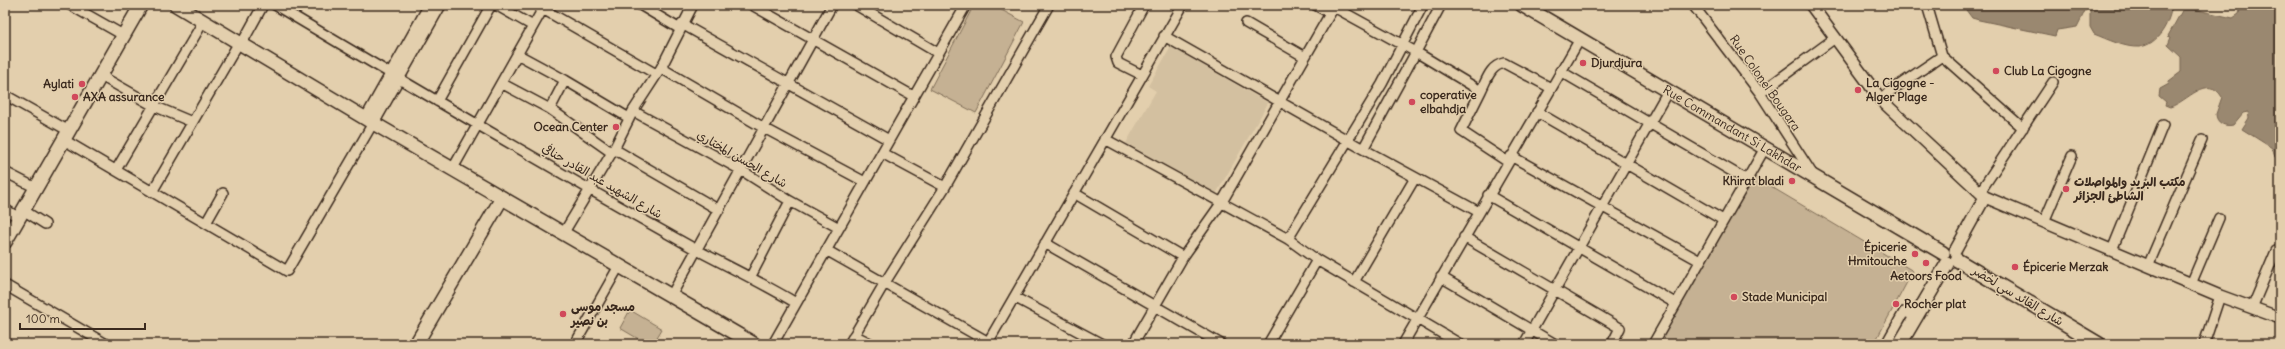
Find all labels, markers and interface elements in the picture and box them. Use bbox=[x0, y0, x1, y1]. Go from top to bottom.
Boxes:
street label: Rue Colonel Bougara bbox=[1727, 32, 1804, 134]
place label: Djurdjura bbox=[1591, 55, 1642, 70]
marker: Djurdjura bbox=[1578, 58, 1588, 68]
place label: Club La Cigogne bbox=[2004, 63, 2092, 79]
marker: Club La Cigogne bbox=[1991, 66, 2001, 76]
place label: La Cigogne - Alger Plage bbox=[1866, 75, 1934, 105]
place label: Aylati bbox=[43, 76, 74, 92]
marker: Aylati bbox=[77, 79, 87, 89]
street label: Rue Commandant Si Lakhdar bbox=[1660, 82, 1805, 175]
marker: La Cigogne - Alger Plage bbox=[1853, 85, 1863, 95]
place label: coperative elbahdja bbox=[1420, 87, 1477, 116]
place label: AXA assurance bbox=[83, 89, 165, 104]
marker: AXA assurance bbox=[70, 92, 80, 102]
marker: coperative elbahdja bbox=[1407, 97, 1417, 107]
place label: Ocean Center bbox=[534, 119, 608, 134]
marker: Ocean Center bbox=[611, 122, 621, 132]
street label: شارع الحسن المختاري bbox=[693, 127, 790, 192]
street label: شارع الشهيد عبد القادر حنافي bbox=[538, 140, 665, 223]
place label: Khirat bladi bbox=[1723, 173, 1784, 188]
place label: مكتب البريد والمواصلات الشاطئ الجزائر bbox=[2073, 174, 2185, 204]
marker: Khirat bladi bbox=[1787, 176, 1797, 186]
marker: مكتب البريد والمواصلات الشاطئ الجزائر bbox=[2061, 184, 2071, 194]
place label: Épicerie Hmitouche bbox=[1848, 239, 1908, 268]
marker: Épicerie Hmitouche bbox=[1910, 249, 1920, 259]
marker: Aetoors Food bbox=[1921, 258, 1931, 268]
place label: Épicerie Merzak bbox=[2023, 259, 2108, 275]
street label: شارع القائد سي لخضر bbox=[1967, 262, 2066, 332]
marker: Épicerie Merzak bbox=[2010, 262, 2020, 272]
place label: Aetoors Food bbox=[1890, 268, 1962, 283]
place label: Stade Municipal bbox=[1742, 289, 1827, 305]
marker: Stade Municipal bbox=[1729, 292, 1739, 302]
place label: Rocher plat bbox=[1904, 296, 1967, 312]
place label: مسجد موسى بن نصير bbox=[570, 299, 635, 328]
marker: Rocher plat bbox=[1891, 299, 1901, 309]
scale bar bbox=[20, 305, 145, 331]
marker: مسجد موسى بن نصير bbox=[558, 309, 568, 319]
text: 100 m bbox=[26, 311, 60, 326]

